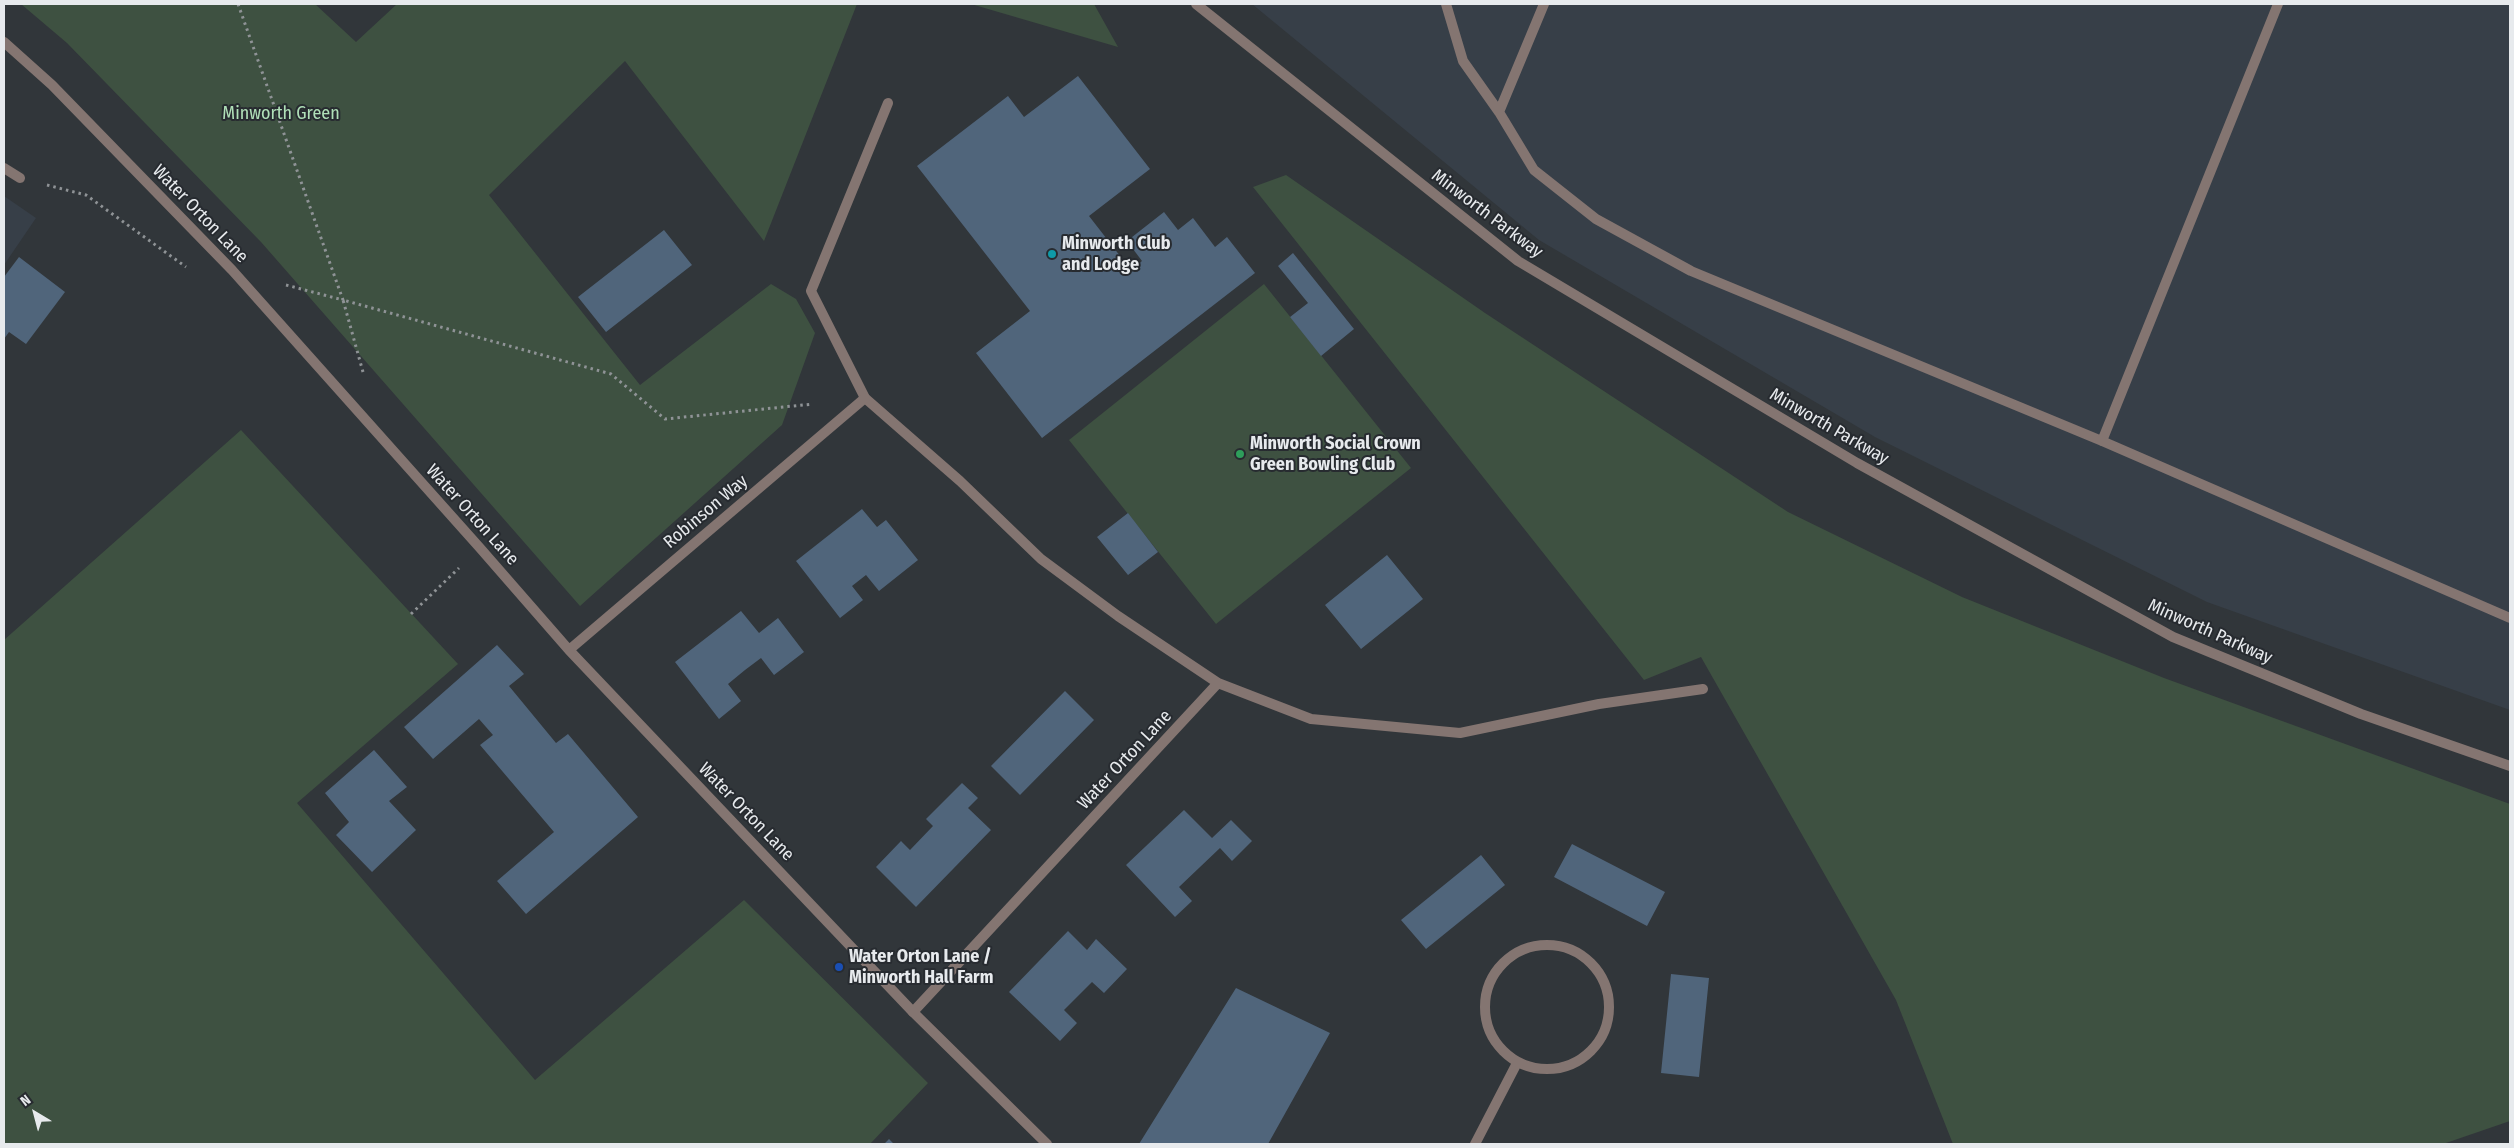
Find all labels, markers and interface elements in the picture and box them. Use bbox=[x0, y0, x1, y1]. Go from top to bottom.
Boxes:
park label: Minworth Green bbox=[222, 103, 340, 125]
street label: Water Orton Lane bbox=[148, 160, 252, 268]
street label: Minworth Parkway bbox=[1427, 165, 1547, 263]
place label: Minworth Club and Lodge bbox=[1062, 233, 1170, 276]
marker: Minworth Club and Lodge bbox=[1046, 248, 1058, 260]
street label: Minworth Parkway bbox=[1766, 384, 1892, 470]
place label: Minworth Social Crown Green Bowling Club bbox=[1250, 433, 1421, 476]
marker: Minworth Social Crown Green Bowling Club bbox=[1234, 448, 1246, 460]
street label: Water Orton Lane bbox=[421, 460, 523, 570]
street label: Robinson Way bbox=[660, 471, 752, 553]
street label: Minworth Parkway bbox=[2144, 595, 2276, 669]
street label: Water Orton Lane bbox=[1073, 706, 1177, 814]
street label: Water Orton Lane bbox=[694, 758, 798, 866]
place label: Water Orton Lane / Minworth Hall Farm bbox=[849, 946, 993, 989]
marker: Water Orton Lane / Minworth Hall Farm bbox=[833, 961, 845, 973]
north arrow bbox=[10, 1088, 60, 1138]
text: N bbox=[17, 1091, 34, 1110]

